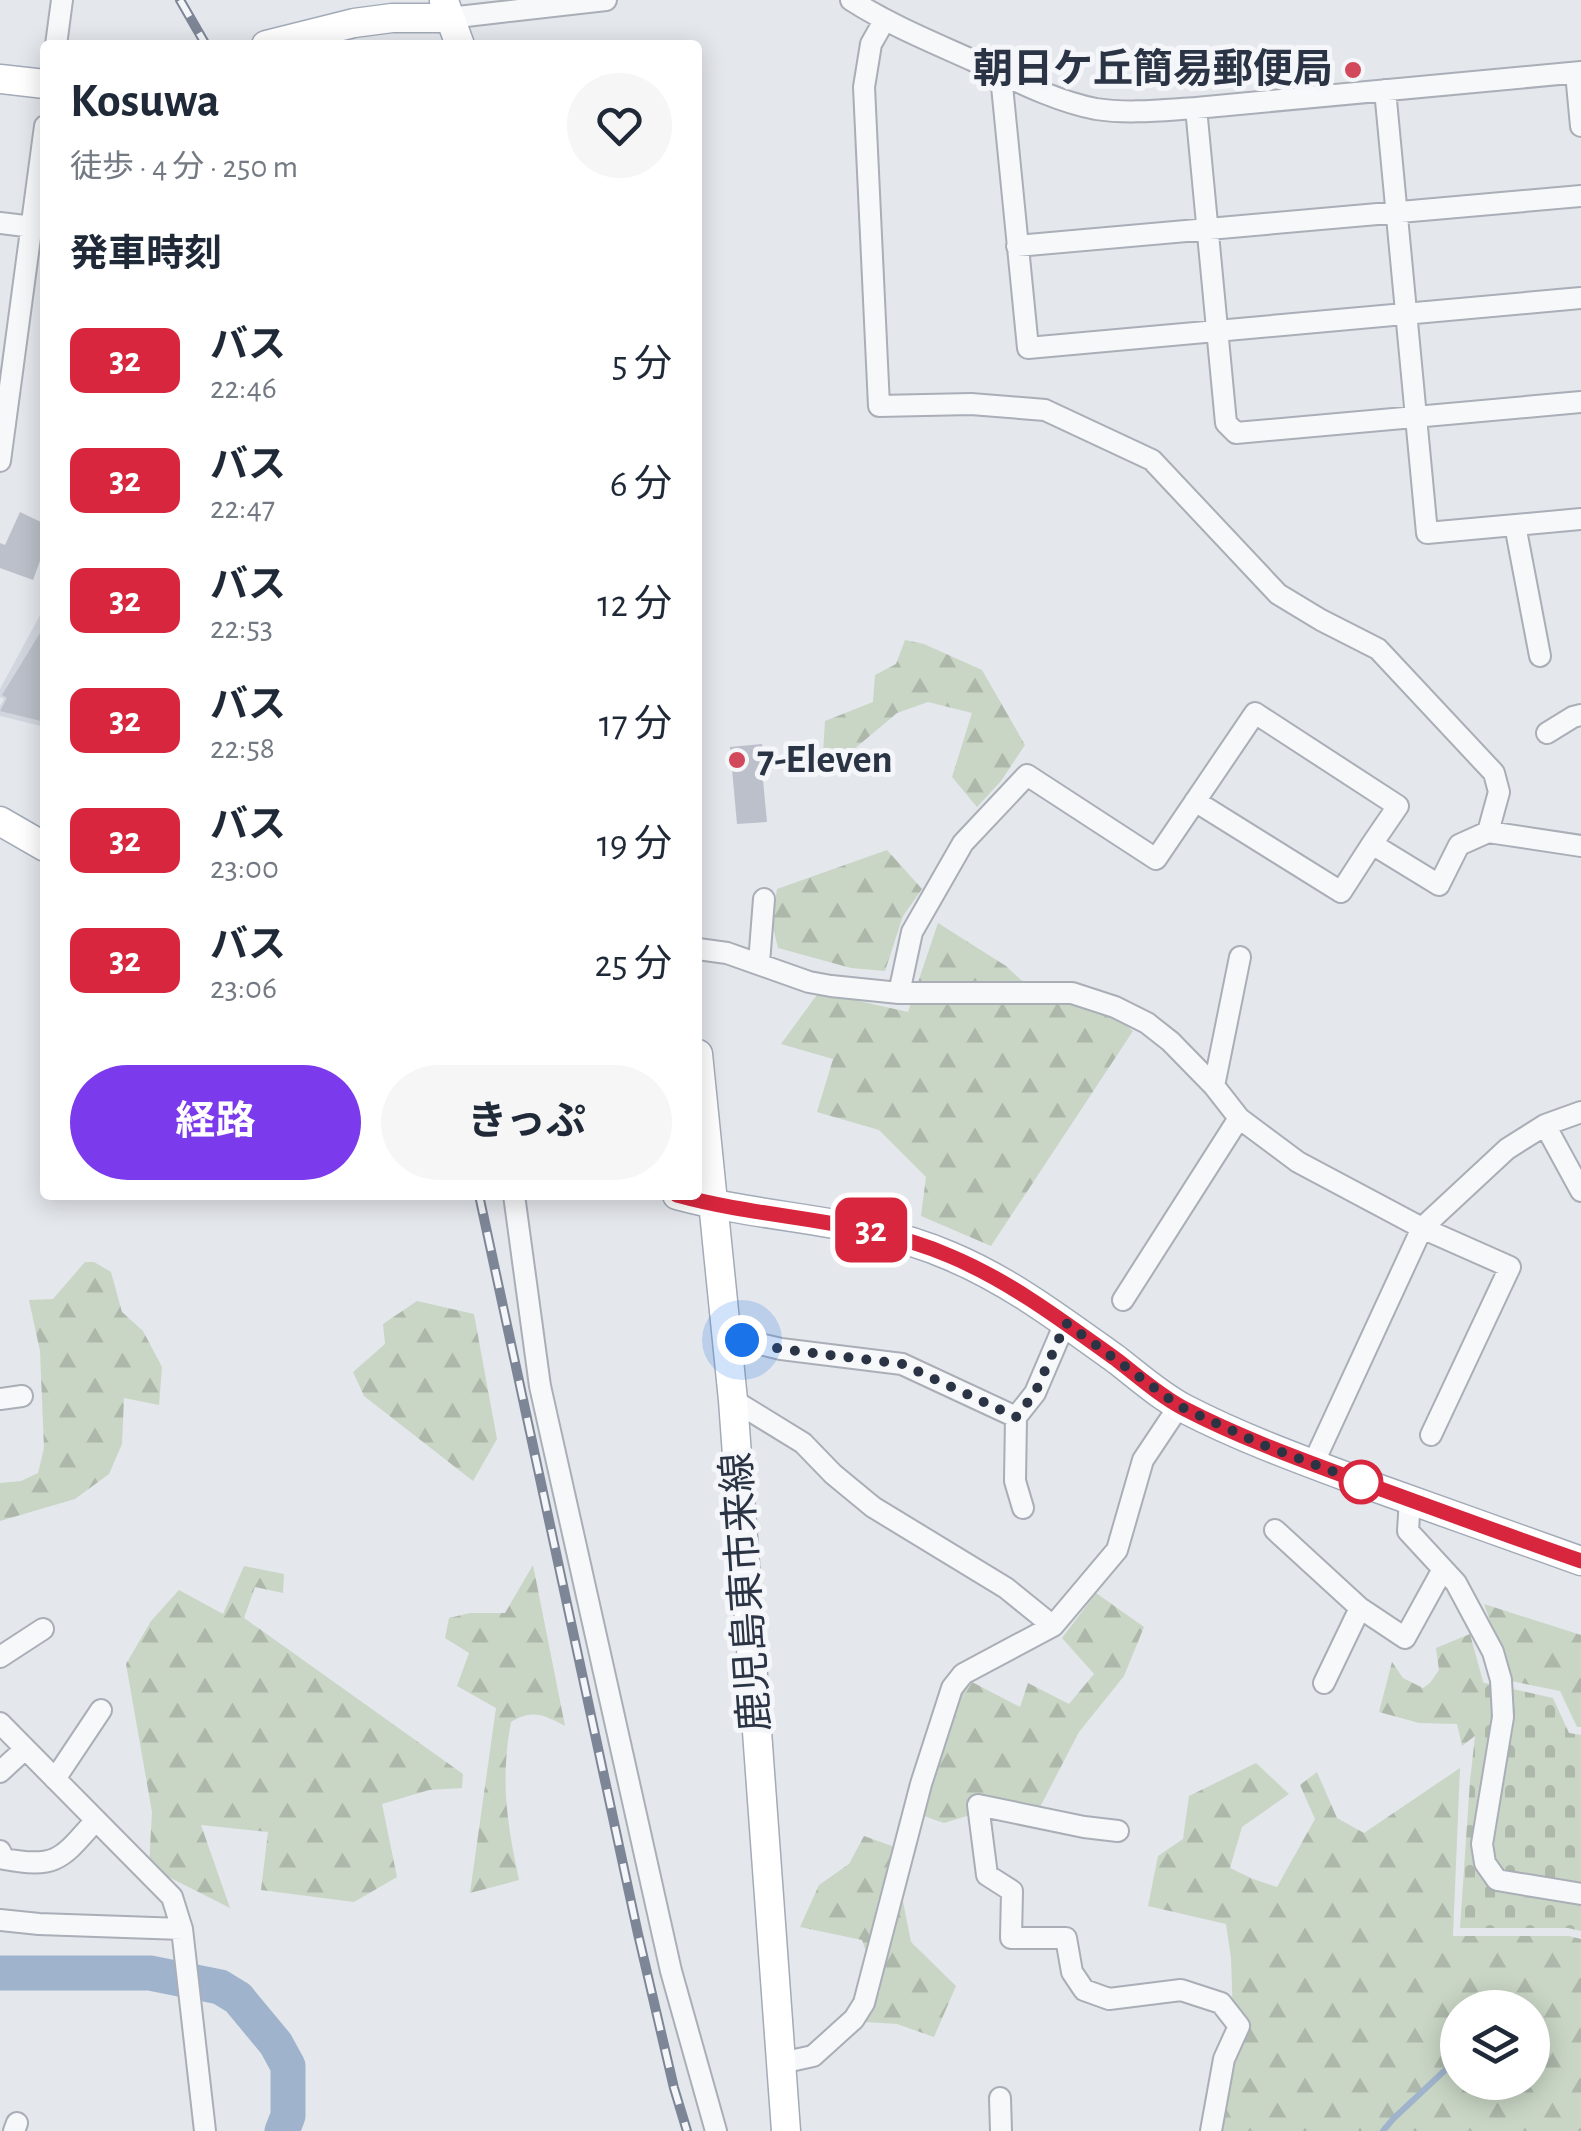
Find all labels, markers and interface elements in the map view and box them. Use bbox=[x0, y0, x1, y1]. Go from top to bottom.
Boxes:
place label: 朝日ケ丘簡易郵便局 bbox=[973, 47, 1333, 90]
marker: 朝日ケ丘簡易郵便局 bbox=[1342, 59, 1364, 81]
button: heart bbox=[567, 73, 672, 178]
text: Kosuwa bbox=[70, 78, 220, 126]
text: 徒歩 · 4 分 · 250 m bbox=[70, 151, 298, 183]
text: 発車時刻 bbox=[70, 236, 222, 274]
text: バス bbox=[210, 327, 286, 365]
text: 32 bbox=[109, 343, 141, 378]
text: 5 分 bbox=[612, 346, 672, 384]
text: 22:46 bbox=[210, 372, 277, 404]
text: バス bbox=[210, 447, 286, 485]
text: 32 bbox=[109, 463, 141, 498]
text: 6 分 bbox=[610, 466, 672, 504]
text: 22:47 bbox=[210, 492, 275, 524]
text: バス bbox=[210, 567, 286, 605]
text: 32 bbox=[109, 583, 141, 618]
text: 12 分 bbox=[597, 586, 672, 624]
text: 22:53 bbox=[210, 612, 273, 644]
text: バス bbox=[210, 687, 286, 725]
text: 32 bbox=[109, 703, 141, 738]
text: 17 分 bbox=[599, 706, 672, 744]
text: 22:58 bbox=[210, 732, 275, 764]
place label: 7-Eleven bbox=[757, 740, 893, 780]
marker: 7-Eleven bbox=[726, 749, 748, 771]
text: バス bbox=[210, 807, 286, 845]
text: 32 bbox=[109, 823, 141, 858]
text: 19 分 bbox=[597, 826, 672, 864]
text: 23:00 bbox=[210, 852, 279, 884]
text: バス bbox=[210, 927, 286, 965]
text: 32 bbox=[109, 943, 141, 978]
text: 25 分 bbox=[595, 946, 672, 984]
text: 23:06 bbox=[210, 972, 277, 1004]
button: 経路 bbox=[70, 1065, 361, 1180]
button: きっぷ bbox=[381, 1065, 672, 1180]
line badge: 32 bbox=[826, 1198, 916, 1262]
text: 32 bbox=[855, 1213, 887, 1248]
your location bbox=[717, 1315, 767, 1365]
street label: 鹿児島東市来線 bbox=[715, 1451, 777, 1733]
unlabelled marker bbox=[1340, 1461, 1382, 1503]
map controls bbox=[1440, 1990, 1550, 2100]
button: layers bbox=[1440, 1990, 1550, 2100]

